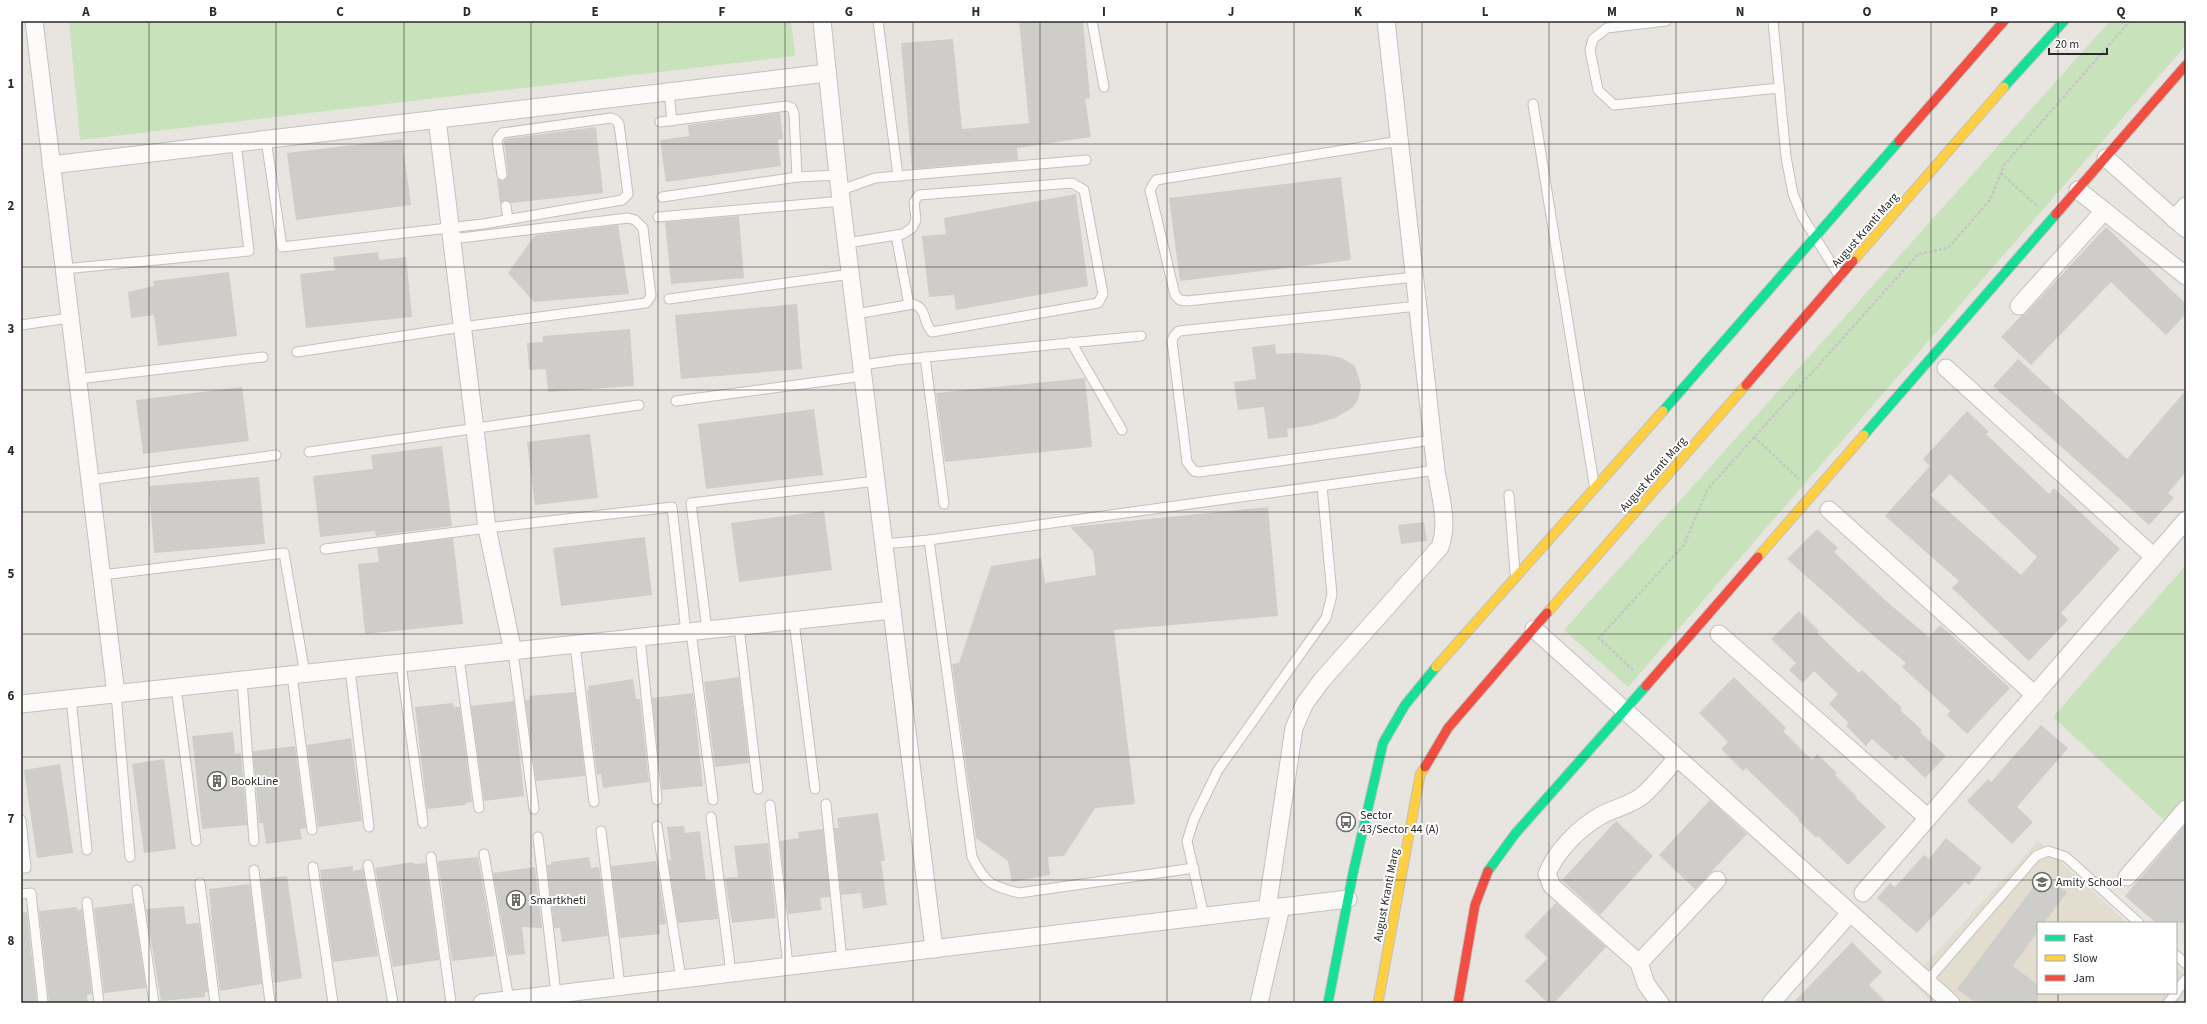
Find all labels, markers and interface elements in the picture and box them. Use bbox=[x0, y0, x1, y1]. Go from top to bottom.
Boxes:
text: A bbox=[81, 3, 90, 21]
text: B bbox=[209, 3, 217, 21]
text: C bbox=[336, 3, 344, 21]
text: D bbox=[463, 3, 471, 21]
text: E bbox=[591, 3, 599, 21]
text: F bbox=[719, 3, 726, 21]
text: G bbox=[845, 3, 853, 21]
text: H bbox=[972, 3, 980, 21]
text: I bbox=[1102, 3, 1106, 21]
text: J bbox=[1228, 3, 1234, 21]
text: K bbox=[1354, 3, 1363, 21]
text: L bbox=[1482, 3, 1489, 21]
text: M bbox=[1607, 3, 1617, 21]
text: N bbox=[1736, 3, 1744, 21]
text: O bbox=[1863, 3, 1872, 21]
text: P bbox=[1990, 3, 1998, 21]
text: Q bbox=[2117, 3, 2126, 21]
scale bar bbox=[2049, 30, 2107, 56]
text: 20 m bbox=[2055, 36, 2079, 53]
text: 1 bbox=[8, 75, 15, 93]
street label: August Kranti Marg bbox=[1828, 189, 1903, 272]
text: 2 bbox=[8, 197, 15, 215]
text: 3 bbox=[8, 320, 15, 338]
street label: August Kranti Marg bbox=[1616, 433, 1691, 516]
text: 4 bbox=[8, 442, 15, 460]
text: 5 bbox=[8, 565, 15, 583]
text: 6 bbox=[8, 687, 15, 705]
building icon: BookLine bbox=[206, 770, 228, 792]
place label: BookLine bbox=[231, 773, 278, 790]
place label: Sector 43/Sector 44 (A) bbox=[1360, 807, 1439, 838]
text: 7 bbox=[8, 810, 15, 828]
bus stop icon: Sector 43/Sector 44 (A) bbox=[1335, 811, 1357, 833]
street label: August Kranti Marg bbox=[1369, 847, 1404, 943]
school or university icon: Amity School bbox=[2031, 871, 2053, 893]
place label: Amity School bbox=[2056, 874, 2122, 891]
building icon: Smartkheti bbox=[505, 889, 527, 911]
place label: Smartkheti bbox=[530, 892, 586, 909]
legend bbox=[2037, 922, 2177, 994]
text: Fast bbox=[2073, 930, 2093, 947]
text: 8 bbox=[8, 932, 15, 950]
text: Slow bbox=[2073, 950, 2098, 967]
text: Jam bbox=[2073, 970, 2095, 987]

